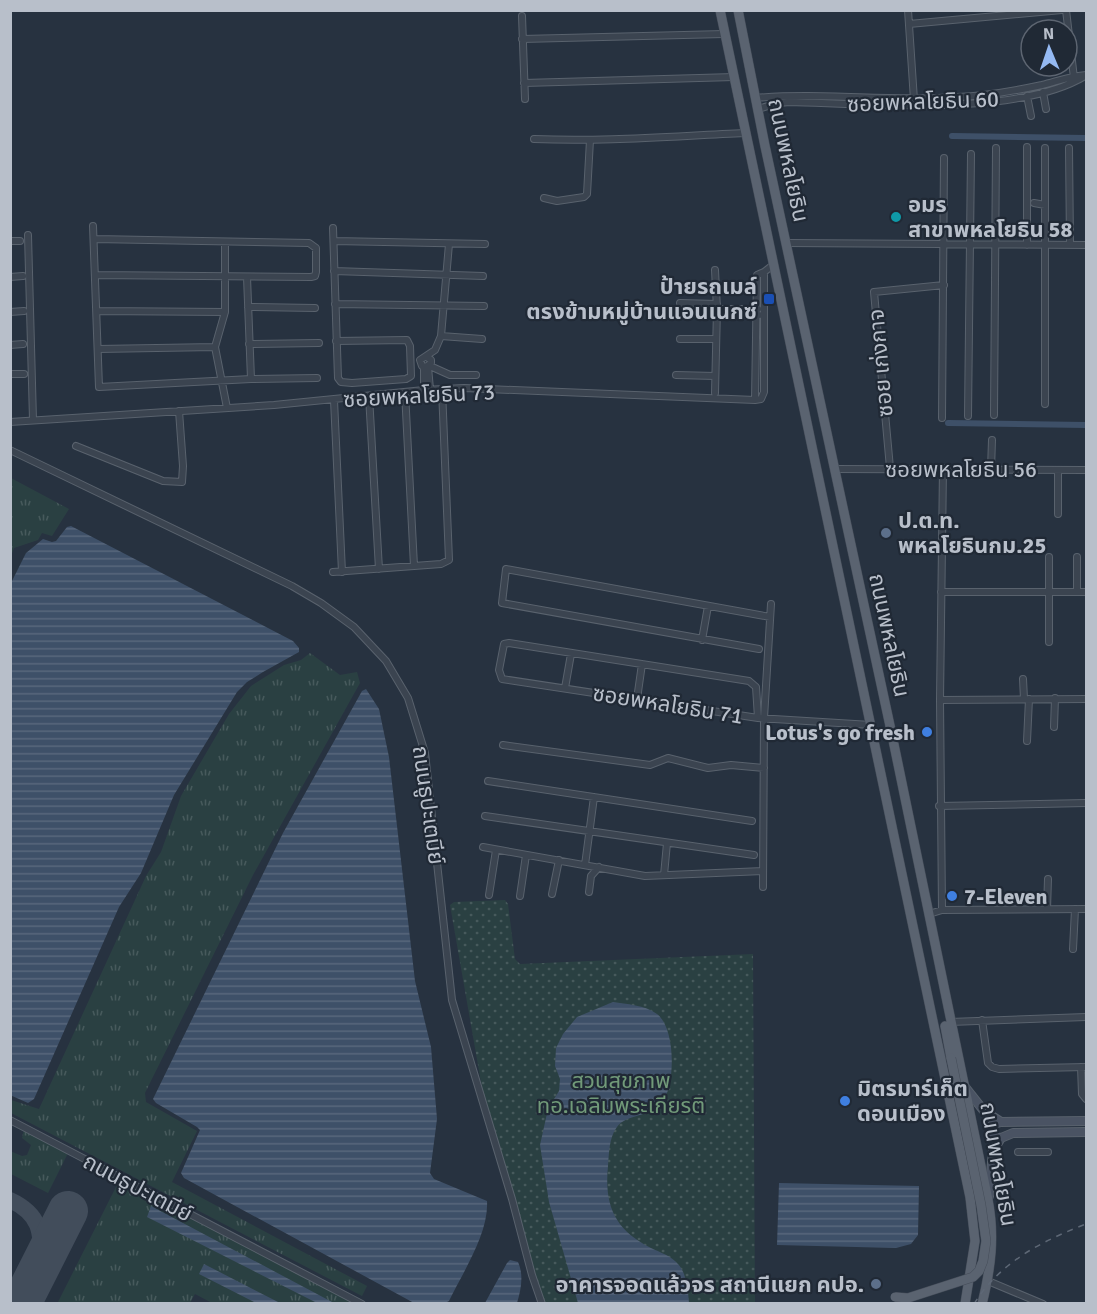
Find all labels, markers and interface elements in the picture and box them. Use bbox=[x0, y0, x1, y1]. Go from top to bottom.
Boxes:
north arrow bbox=[1019, 18, 1079, 78]
text: N bbox=[1043, 24, 1054, 44]
street label: ซอยพหลโยธิน 60 bbox=[847, 85, 999, 118]
street label: ถนนพหลโยธิน bbox=[762, 96, 815, 224]
place label: อมร สาขาพหลโยธิน 58 bbox=[908, 191, 1072, 243]
marker: อมร สาขาพหลโยธิน 58 bbox=[889, 210, 903, 224]
place label: ป้ายรถเมล์ ตรงข้ามหมู่บ้านแอนเนกซ์ bbox=[526, 273, 758, 325]
marker: ป้ายรถเมล์ ตรงข้ามหมู่บ้านแอนเนกซ์ bbox=[762, 292, 776, 306]
street label: ซอย เก่งกาจ bbox=[862, 308, 899, 418]
street label: ซอยพหลโยธิน 73 bbox=[342, 378, 496, 413]
street label: ซอยพหลโยธิน 56 bbox=[885, 456, 1037, 483]
place label: ป.ต.ท. พหลโยธินกม.25 bbox=[898, 507, 1046, 559]
marker: ป.ต.ท. พหลโยธินกม.25 bbox=[879, 526, 893, 540]
street label: ถนนพหลโยธิน bbox=[863, 571, 916, 699]
street label: ซอยพหลโยธิน 71 bbox=[591, 679, 745, 730]
place label: Lotus's go fresh bbox=[765, 719, 915, 746]
marker: Lotus's go fresh bbox=[920, 725, 934, 739]
street label: ถนนธูปะเตมีย์ bbox=[407, 744, 450, 866]
place label: 7-Eleven bbox=[964, 883, 1047, 910]
marker: 7-Eleven bbox=[945, 889, 959, 903]
park label: สวนสุขภาพ ทอ.เฉลิมพระเกียรติ bbox=[537, 1067, 705, 1119]
place label: มิตรมาร์เก็ต ดอนเมือง bbox=[857, 1075, 968, 1127]
marker: มิตรมาร์เก็ต ดอนเมือง bbox=[838, 1094, 852, 1108]
street label: ถนนพหลโยธิน bbox=[974, 1100, 1023, 1228]
street label: ถนนธูปะเตมีย์ bbox=[79, 1147, 197, 1228]
place label: อาคารจอดแล้วจร สถานีแยก คปอ. bbox=[556, 1271, 864, 1298]
marker: อาคารจอดแล้วจร สถานีแยก คปอ. bbox=[869, 1277, 883, 1291]

